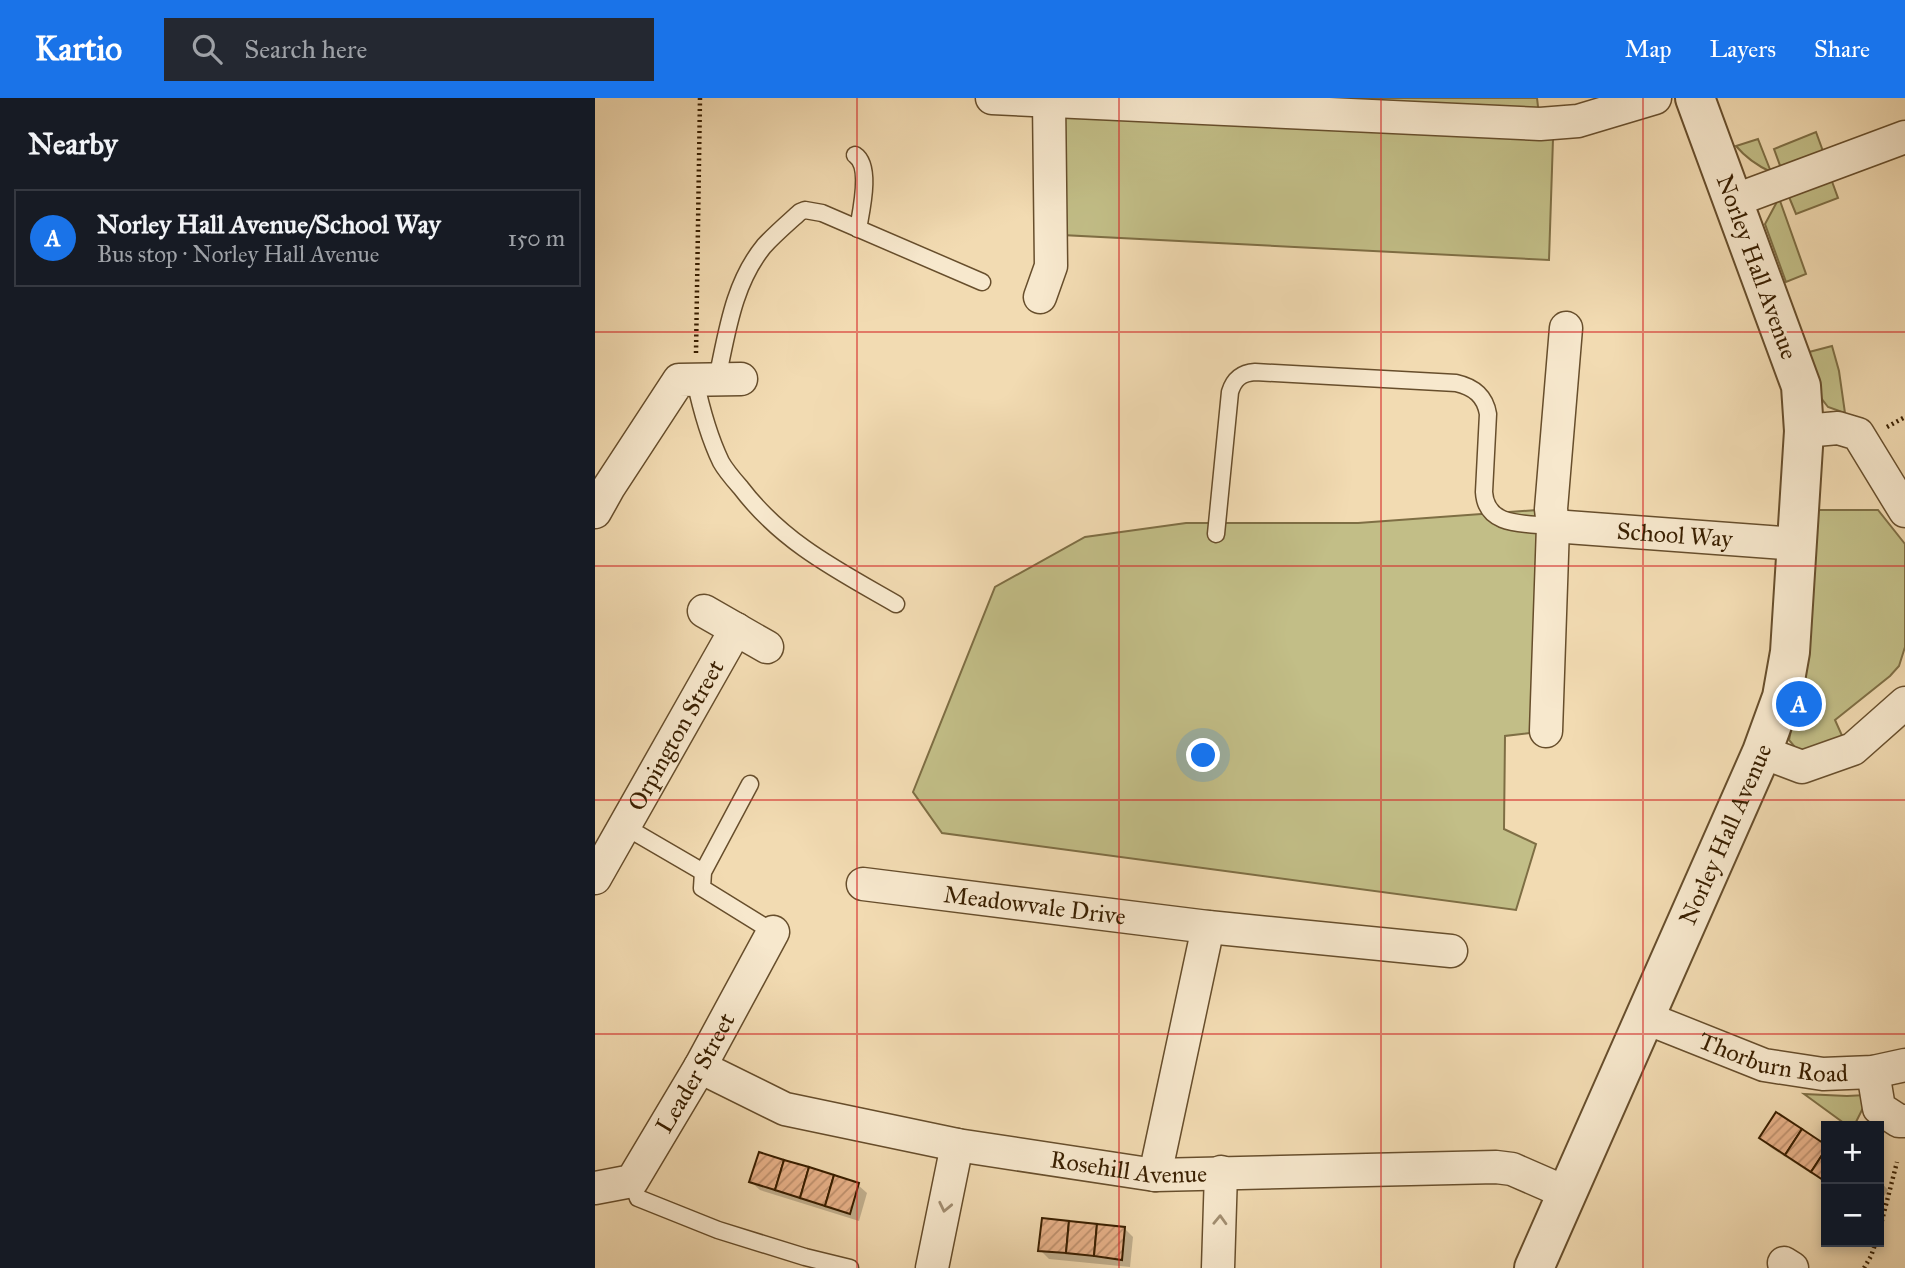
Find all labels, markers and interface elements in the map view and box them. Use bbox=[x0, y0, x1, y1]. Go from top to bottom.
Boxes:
search box bbox=[164, 18, 654, 81]
text: Kartio bbox=[35, 29, 122, 69]
icon: search bbox=[188, 30, 226, 68]
text: Search here bbox=[244, 33, 367, 65]
text: Map bbox=[1625, 34, 1672, 64]
text: Layers bbox=[1710, 34, 1776, 64]
text: Share bbox=[1814, 34, 1870, 64]
text: Nearby bbox=[28, 126, 118, 162]
street label: Norley Hall Avenue bbox=[1710, 170, 1804, 364]
text: Norley Hall Avenue/School Way bbox=[97, 208, 441, 240]
text: A bbox=[45, 224, 61, 252]
text: 150 m bbox=[508, 224, 565, 252]
text: Bus stop · Norley Hall Avenue bbox=[97, 240, 379, 268]
street label: School Way bbox=[1616, 516, 1734, 554]
street label: Orpington Street bbox=[621, 654, 731, 816]
pin: A bbox=[1776, 678, 1822, 730]
your location bbox=[1186, 738, 1220, 772]
street label: Norley Hall Avenue bbox=[1672, 740, 1779, 930]
street label: Meadowvale Drive bbox=[942, 879, 1127, 932]
street label: Leader Street bbox=[649, 1007, 742, 1138]
street label: Thorburn Road bbox=[1695, 1026, 1849, 1089]
map controls bbox=[1821, 1121, 1884, 1247]
button: + bbox=[1821, 1121, 1884, 1184]
street label: Rosehill Avenue bbox=[1048, 1144, 1207, 1190]
button: − bbox=[1821, 1184, 1884, 1247]
one-way arrow bbox=[938, 1201, 953, 1213]
one-way arrow bbox=[1212, 1214, 1227, 1225]

